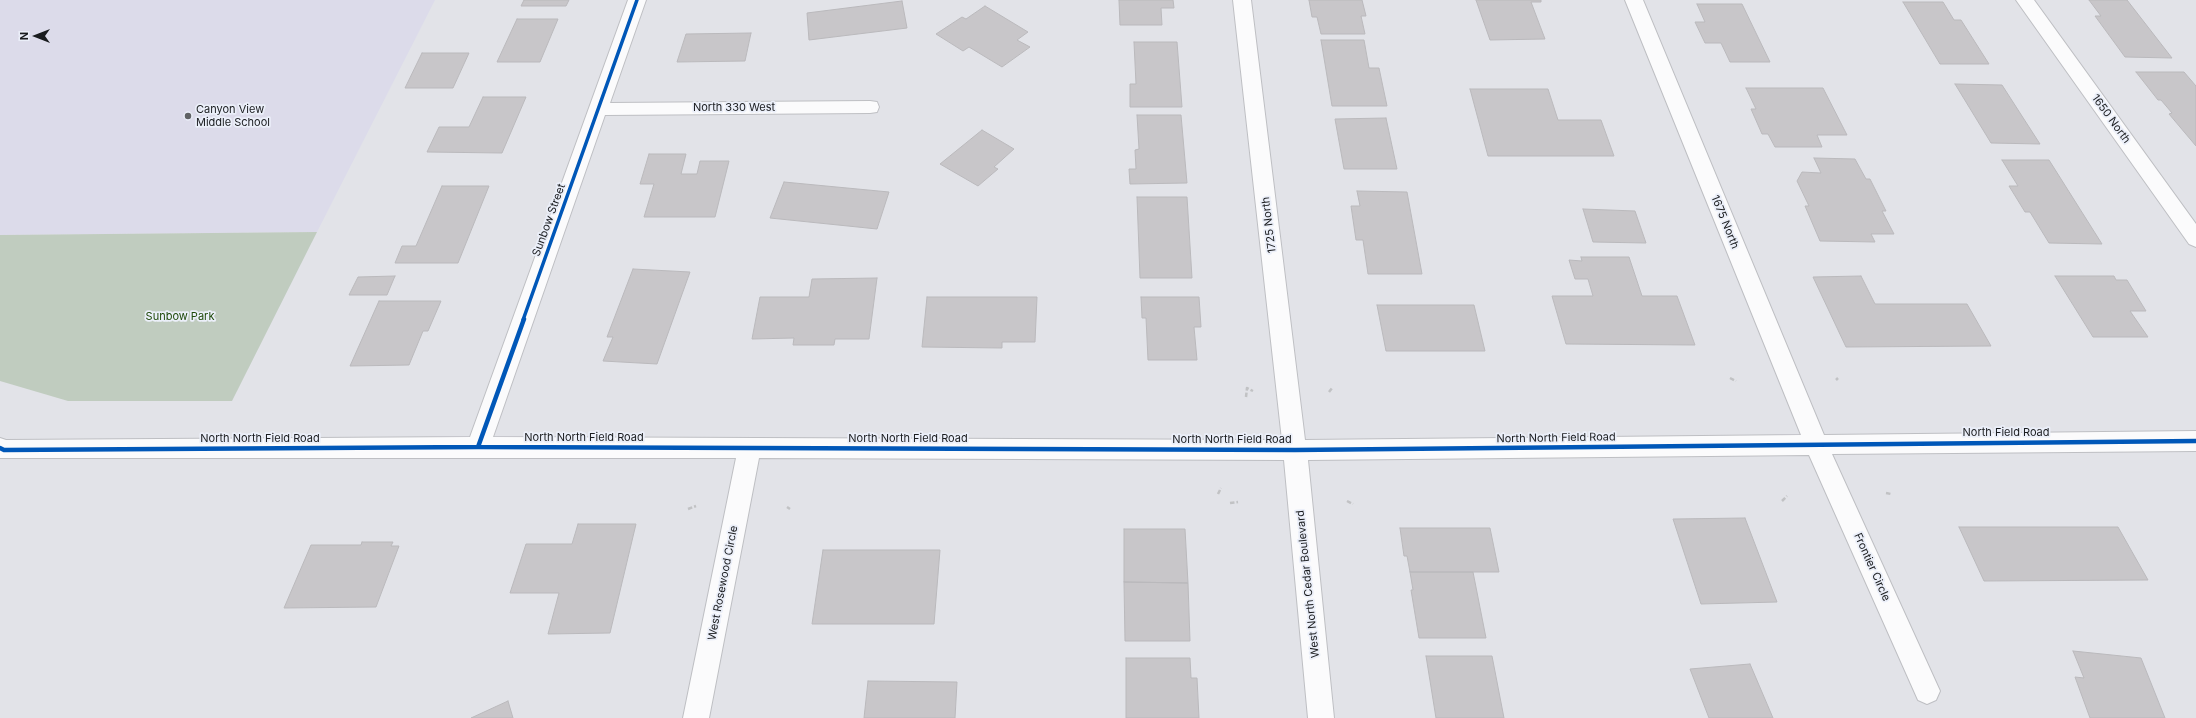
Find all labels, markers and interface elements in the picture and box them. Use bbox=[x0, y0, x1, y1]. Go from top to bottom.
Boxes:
north arrow bbox=[16, 16, 56, 56]
text: N bbox=[17, 32, 31, 40]
street label: 1650 North bbox=[2089, 92, 2133, 146]
street label: North 330 West bbox=[693, 101, 775, 115]
place label: Canyon View Middle School bbox=[196, 103, 270, 129]
marker: Canyon View Middle School bbox=[183, 111, 193, 121]
street label: Sunbow Street bbox=[530, 182, 568, 258]
street label: 1675 North bbox=[1708, 193, 1742, 251]
street label: 1725 North bbox=[1259, 196, 1279, 254]
park label: Sunbow Park bbox=[146, 310, 214, 324]
street label: North Field Road bbox=[1963, 426, 2049, 440]
street label: North North Field Road bbox=[1496, 430, 1616, 446]
street label: North North Field Road bbox=[524, 431, 644, 445]
street label: North North Field Road bbox=[200, 432, 320, 446]
street label: North North Field Road bbox=[848, 432, 968, 446]
street label: North North Field Road bbox=[1172, 433, 1292, 447]
street label: West North Cedar Boulevard bbox=[1294, 510, 1322, 658]
street label: West Rosewood Circle bbox=[705, 525, 741, 641]
street label: Frontier Circle bbox=[1851, 531, 1893, 603]

